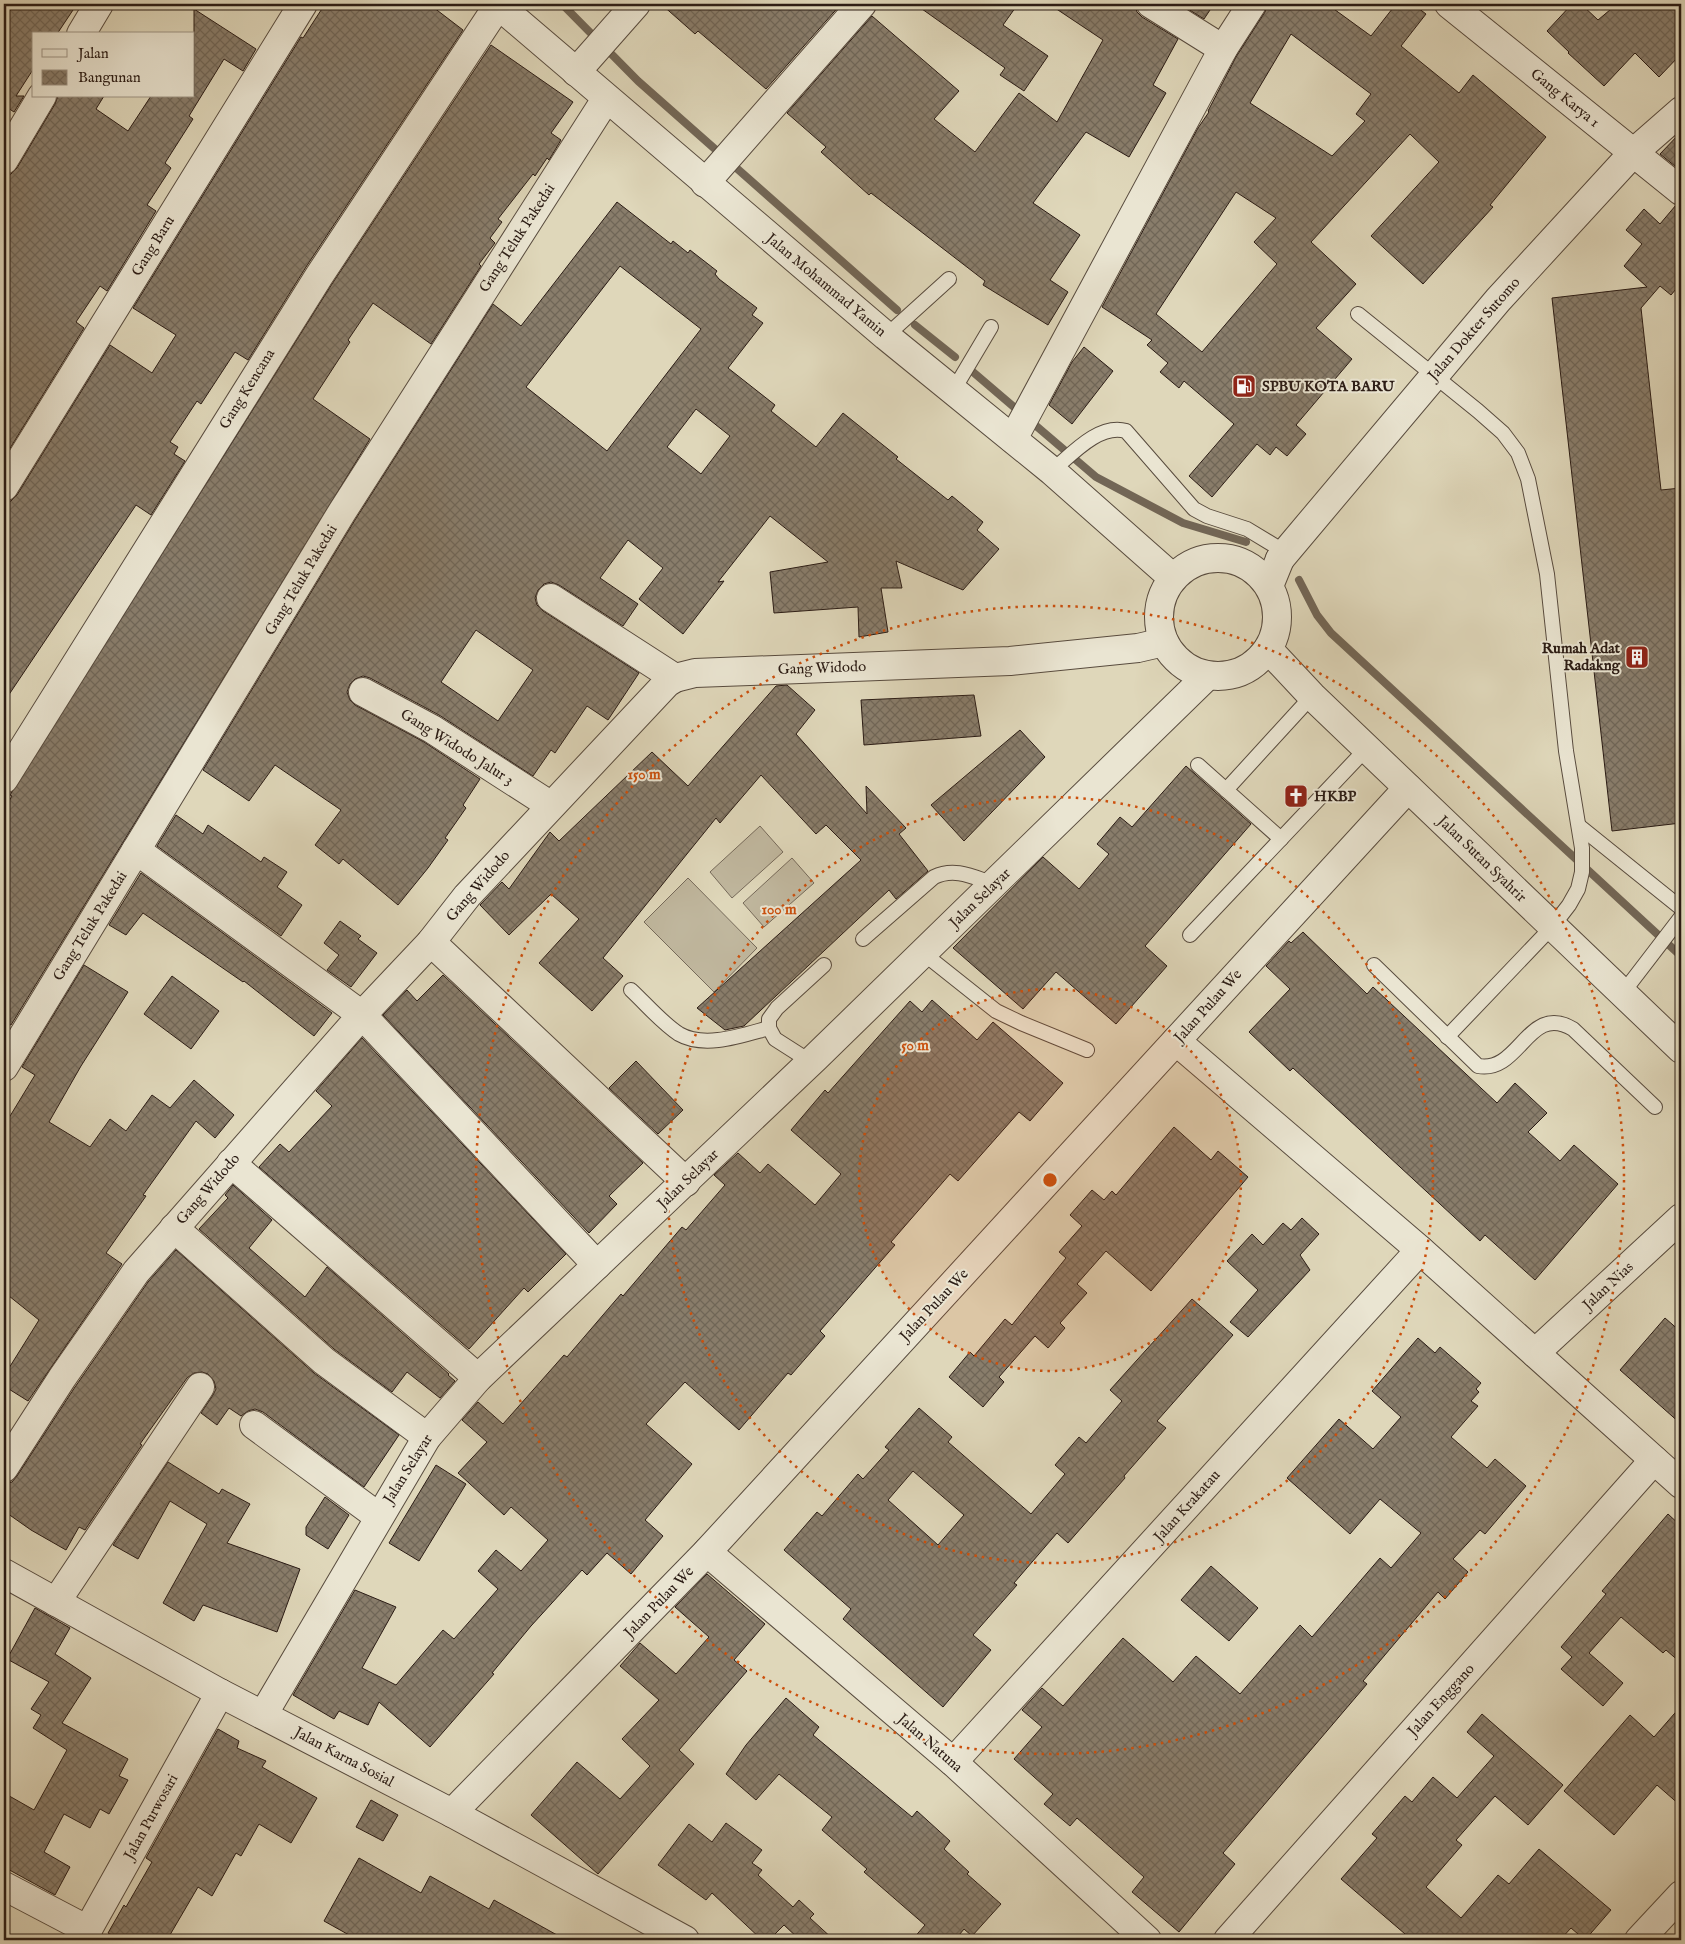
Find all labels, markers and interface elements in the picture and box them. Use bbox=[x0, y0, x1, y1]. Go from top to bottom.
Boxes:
legend bbox=[32, 32, 195, 98]
text: Jalan bbox=[76, 44, 109, 63]
street label: Gang Karya 1 bbox=[1527, 64, 1603, 132]
text: Bangunan bbox=[78, 68, 141, 87]
street label: Gang Teluk Pakedai bbox=[475, 180, 559, 296]
street label: Gang Baru bbox=[127, 212, 179, 280]
street label: Jalan Mohammad Yamin bbox=[760, 228, 890, 341]
street label: Jalan Dokter Sutomo bbox=[1422, 273, 1524, 386]
street label: Gang Kencana bbox=[215, 345, 279, 433]
fuel station icon: SPBU KOTA BARU bbox=[1231, 373, 1257, 399]
place label: SPBU KOTA BARU bbox=[1262, 377, 1396, 396]
street label: Gang Teluk Pakedai bbox=[260, 521, 342, 639]
place label: Rumah Adat Radakng bbox=[1542, 639, 1621, 675]
building icon: Rumah Adat Radakng bbox=[1624, 644, 1650, 670]
street label: Gang Widodo bbox=[778, 657, 866, 679]
street label: Gang Widodo Jalur 3 bbox=[397, 705, 517, 789]
text: 150 m bbox=[627, 765, 661, 784]
church icon: HKBP bbox=[1283, 783, 1309, 809]
place label: HKBP bbox=[1314, 787, 1357, 806]
street label: Jalan Sutan Syahrir bbox=[1432, 810, 1531, 907]
street label: Gang Widodo bbox=[442, 846, 514, 926]
street label: Jalan Selayar bbox=[944, 864, 1015, 933]
street label: Gang Teluk Pakedai bbox=[49, 868, 131, 984]
text: 100 m bbox=[761, 900, 797, 919]
street label: Jalan Pulau We bbox=[1169, 965, 1246, 1048]
text: 50 m bbox=[901, 1036, 929, 1055]
street label: Jalan Selayar bbox=[652, 1145, 723, 1214]
street label: Gang Widodo bbox=[172, 1149, 244, 1229]
centre of rings bbox=[1041, 1171, 1059, 1189]
street label: Jalan Nias bbox=[1577, 1258, 1637, 1316]
street label: Jalan Pulau We bbox=[894, 1265, 973, 1347]
street label: Jalan Selayar bbox=[378, 1430, 437, 1509]
street label: Jalan Krakatau bbox=[1148, 1466, 1225, 1548]
street label: Jalan Pulau We bbox=[619, 1562, 698, 1643]
street label: Jalan Enggano bbox=[1402, 1660, 1479, 1742]
street label: Jalan Natuna bbox=[892, 1708, 967, 1777]
street label: Jalan Karna Sosial bbox=[289, 1722, 398, 1792]
street label: Jalan Purwosari bbox=[119, 1771, 182, 1865]

